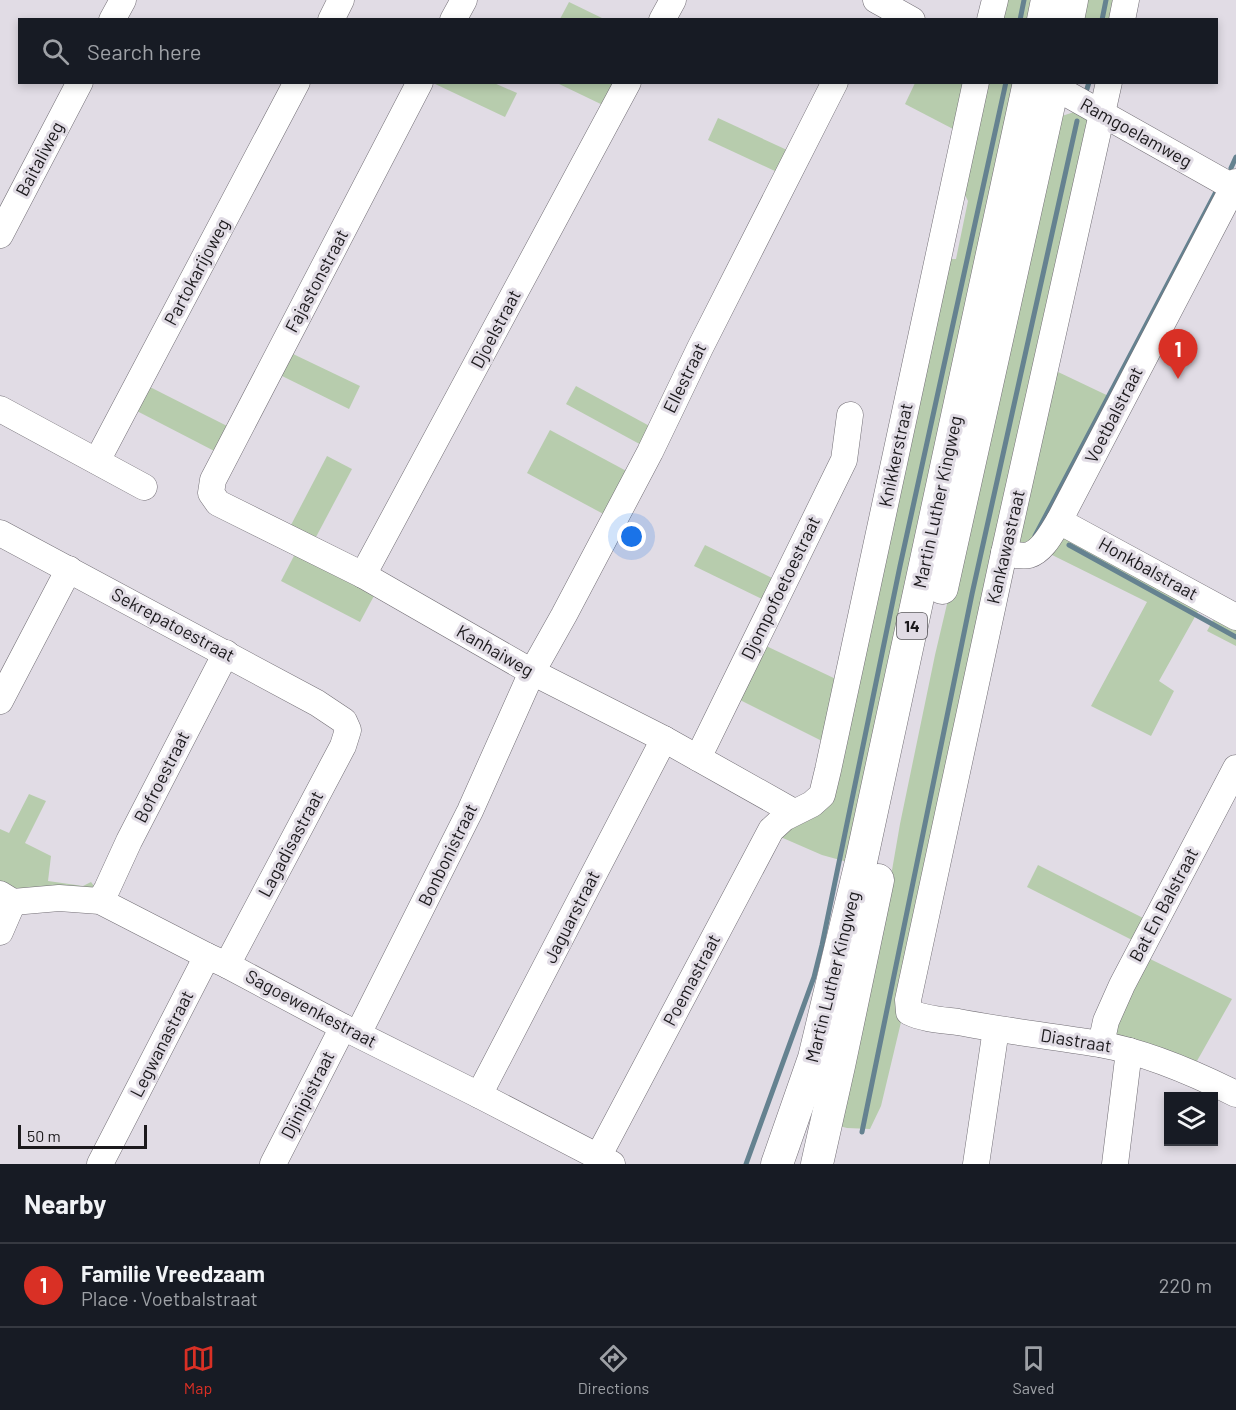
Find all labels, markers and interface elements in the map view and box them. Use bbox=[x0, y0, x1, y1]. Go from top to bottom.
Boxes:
search box bbox=[18, 18, 1218, 84]
icon: search bbox=[39, 35, 72, 68]
text: Search here bbox=[87, 38, 201, 64]
street label: Ramgoelamweg bbox=[1077, 92, 1196, 172]
street label: Baitaliweg bbox=[10, 117, 68, 200]
street label: Partokarijoweg bbox=[159, 214, 233, 329]
street label: Fajastonstraat bbox=[280, 225, 352, 336]
street label: Djoelstraat bbox=[465, 286, 525, 372]
pin: 1 bbox=[1158, 330, 1198, 379]
street label: Ellestraat bbox=[658, 339, 710, 416]
street label: Voetbalstraat bbox=[1079, 363, 1147, 466]
street label: Knikkerstraat bbox=[873, 401, 917, 509]
street label: Martin Luther Kingweg bbox=[908, 413, 966, 590]
street label: Kankawastraat bbox=[981, 488, 1029, 606]
street label: Djompofoetoestraat bbox=[736, 512, 824, 663]
your location bbox=[617, 522, 646, 551]
street label: Honkbalstraat bbox=[1095, 532, 1202, 604]
street label: Sekrepatoestraat bbox=[108, 582, 239, 666]
road number: 14 bbox=[897, 613, 927, 639]
street label: Kanhaiweg bbox=[453, 619, 538, 681]
street label: Bofroestraat bbox=[129, 727, 194, 826]
street label: Lagadisastraat bbox=[253, 787, 327, 900]
street label: Bonbonistraat bbox=[413, 800, 481, 909]
street label: Bat En Balstraat bbox=[1124, 844, 1202, 965]
street label: Jaguarstraat bbox=[538, 866, 604, 967]
street label: Martin Luther Kingweg bbox=[800, 889, 864, 1065]
street label: Poemastraat bbox=[658, 930, 724, 1029]
street label: Sagoewenkestraat bbox=[242, 964, 381, 1052]
street label: Legwanastraat bbox=[125, 986, 197, 1101]
street label: Diastraat bbox=[1039, 1024, 1113, 1056]
street label: Djinipistraat bbox=[276, 1047, 339, 1142]
map controls bbox=[1164, 1092, 1218, 1146]
button: layers bbox=[1164, 1092, 1218, 1146]
scale bar bbox=[18, 1122, 147, 1150]
text: 50 m bbox=[27, 1126, 61, 1145]
text: Nearby bbox=[24, 1188, 106, 1219]
text: Familie Vreedzaam bbox=[81, 1260, 265, 1286]
text: 1 bbox=[40, 1273, 47, 1297]
text: 220 m bbox=[1159, 1273, 1212, 1297]
text: Place · Voetbalstraat bbox=[81, 1286, 258, 1310]
tab: Map bbox=[182, 1342, 215, 1397]
tab: Directions bbox=[578, 1342, 649, 1397]
tab: Saved bbox=[1012, 1342, 1054, 1397]

